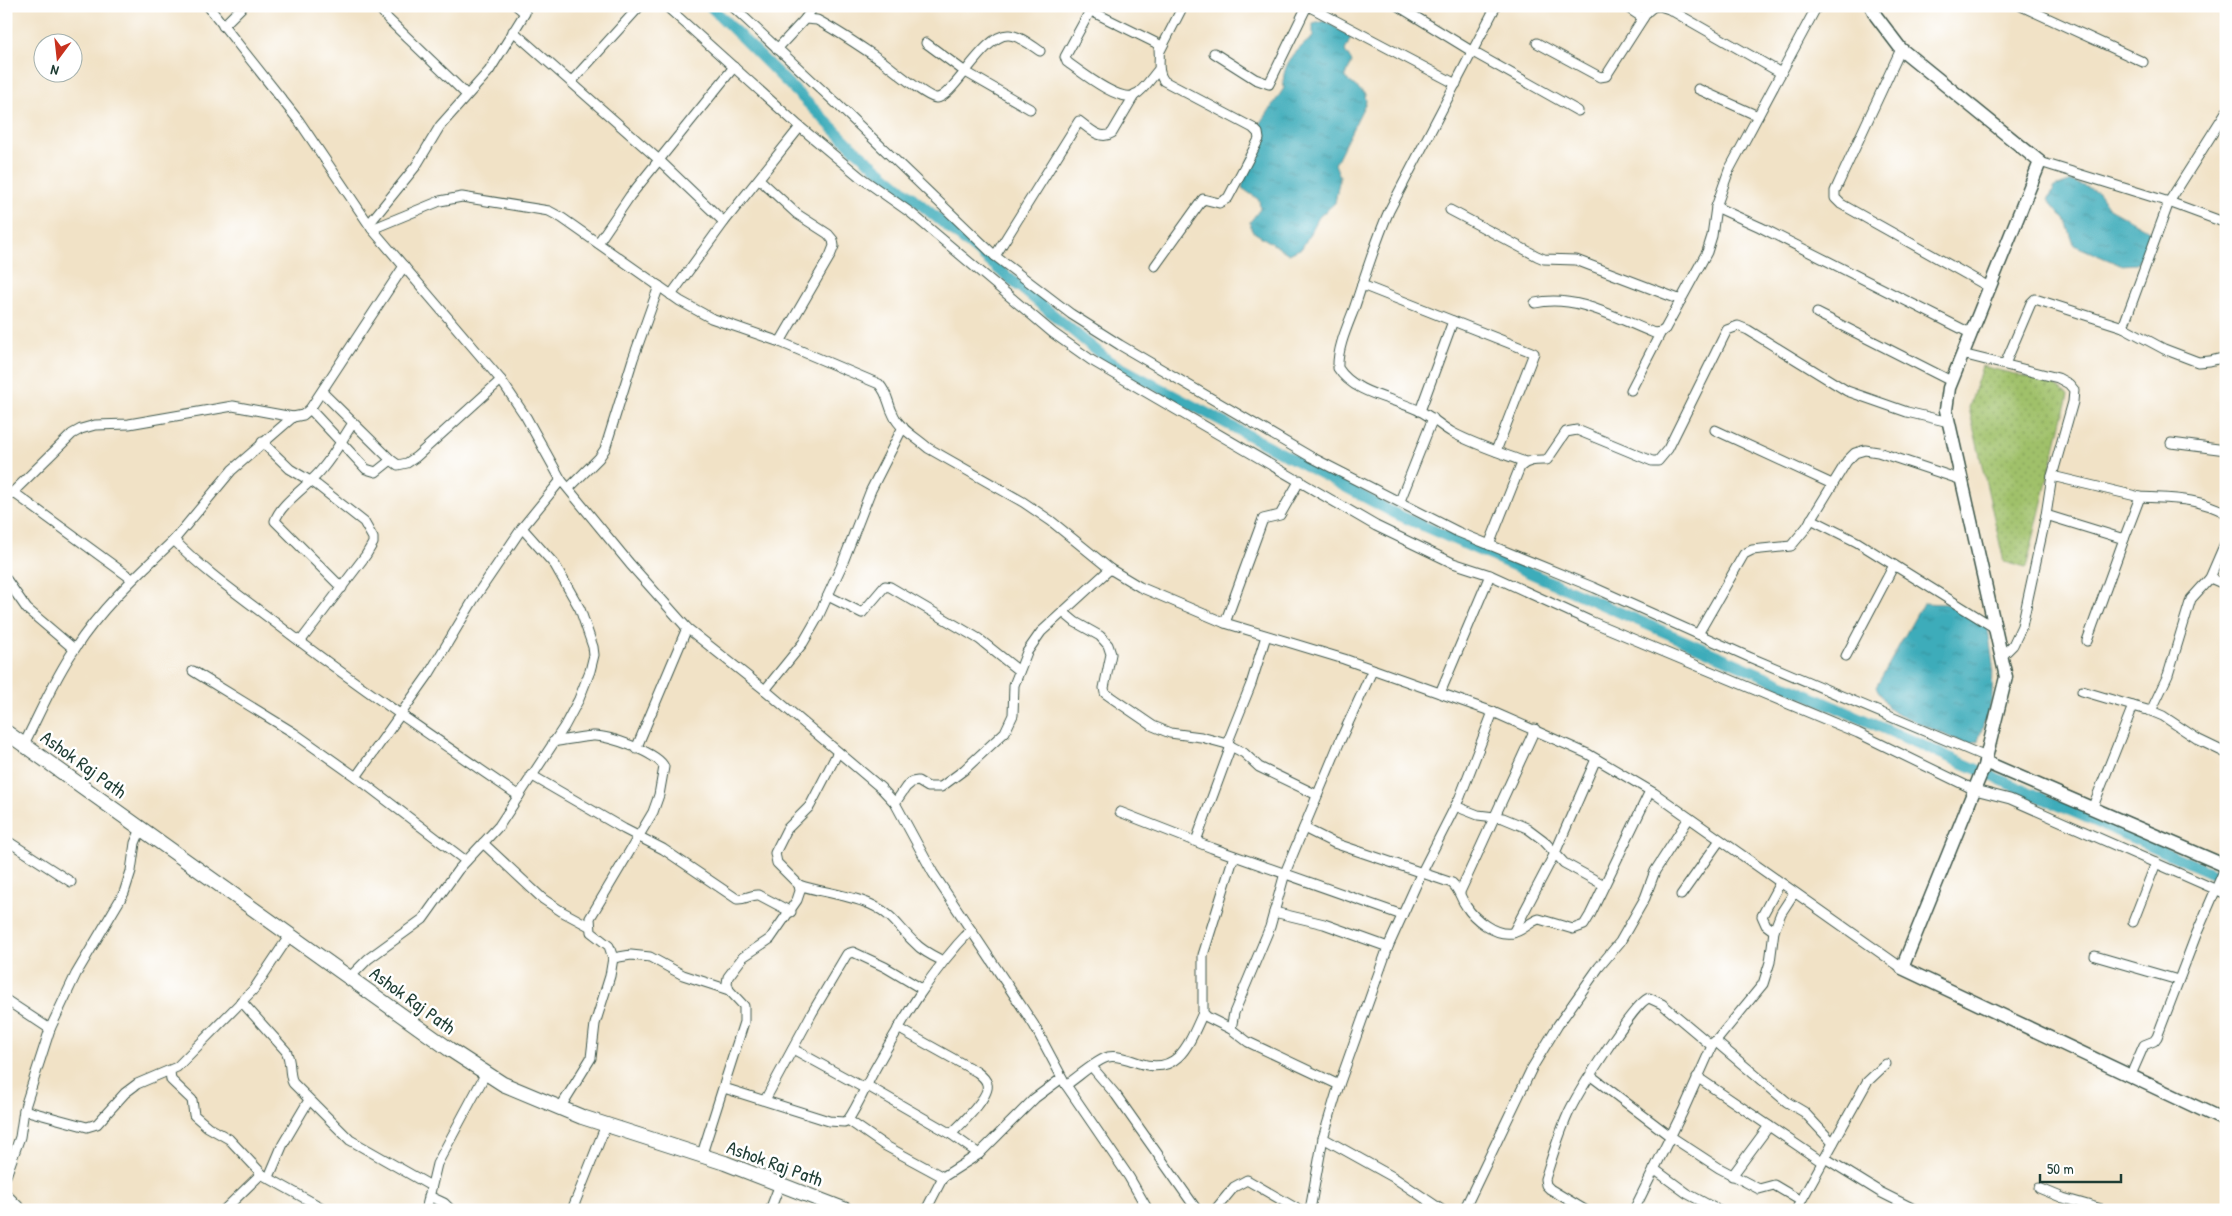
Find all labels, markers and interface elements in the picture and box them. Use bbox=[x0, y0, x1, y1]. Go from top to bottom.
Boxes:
north arrow bbox=[32, 32, 82, 82]
text: N bbox=[48, 61, 61, 81]
street label: Ashok Raj Path bbox=[36, 724, 132, 804]
street label: Ashok Raj Path bbox=[365, 960, 461, 1040]
street label: Ashok Raj Path bbox=[723, 1134, 827, 1192]
scale bar bbox=[2040, 1151, 2121, 1183]
text: 50 m bbox=[2047, 1158, 2074, 1179]

